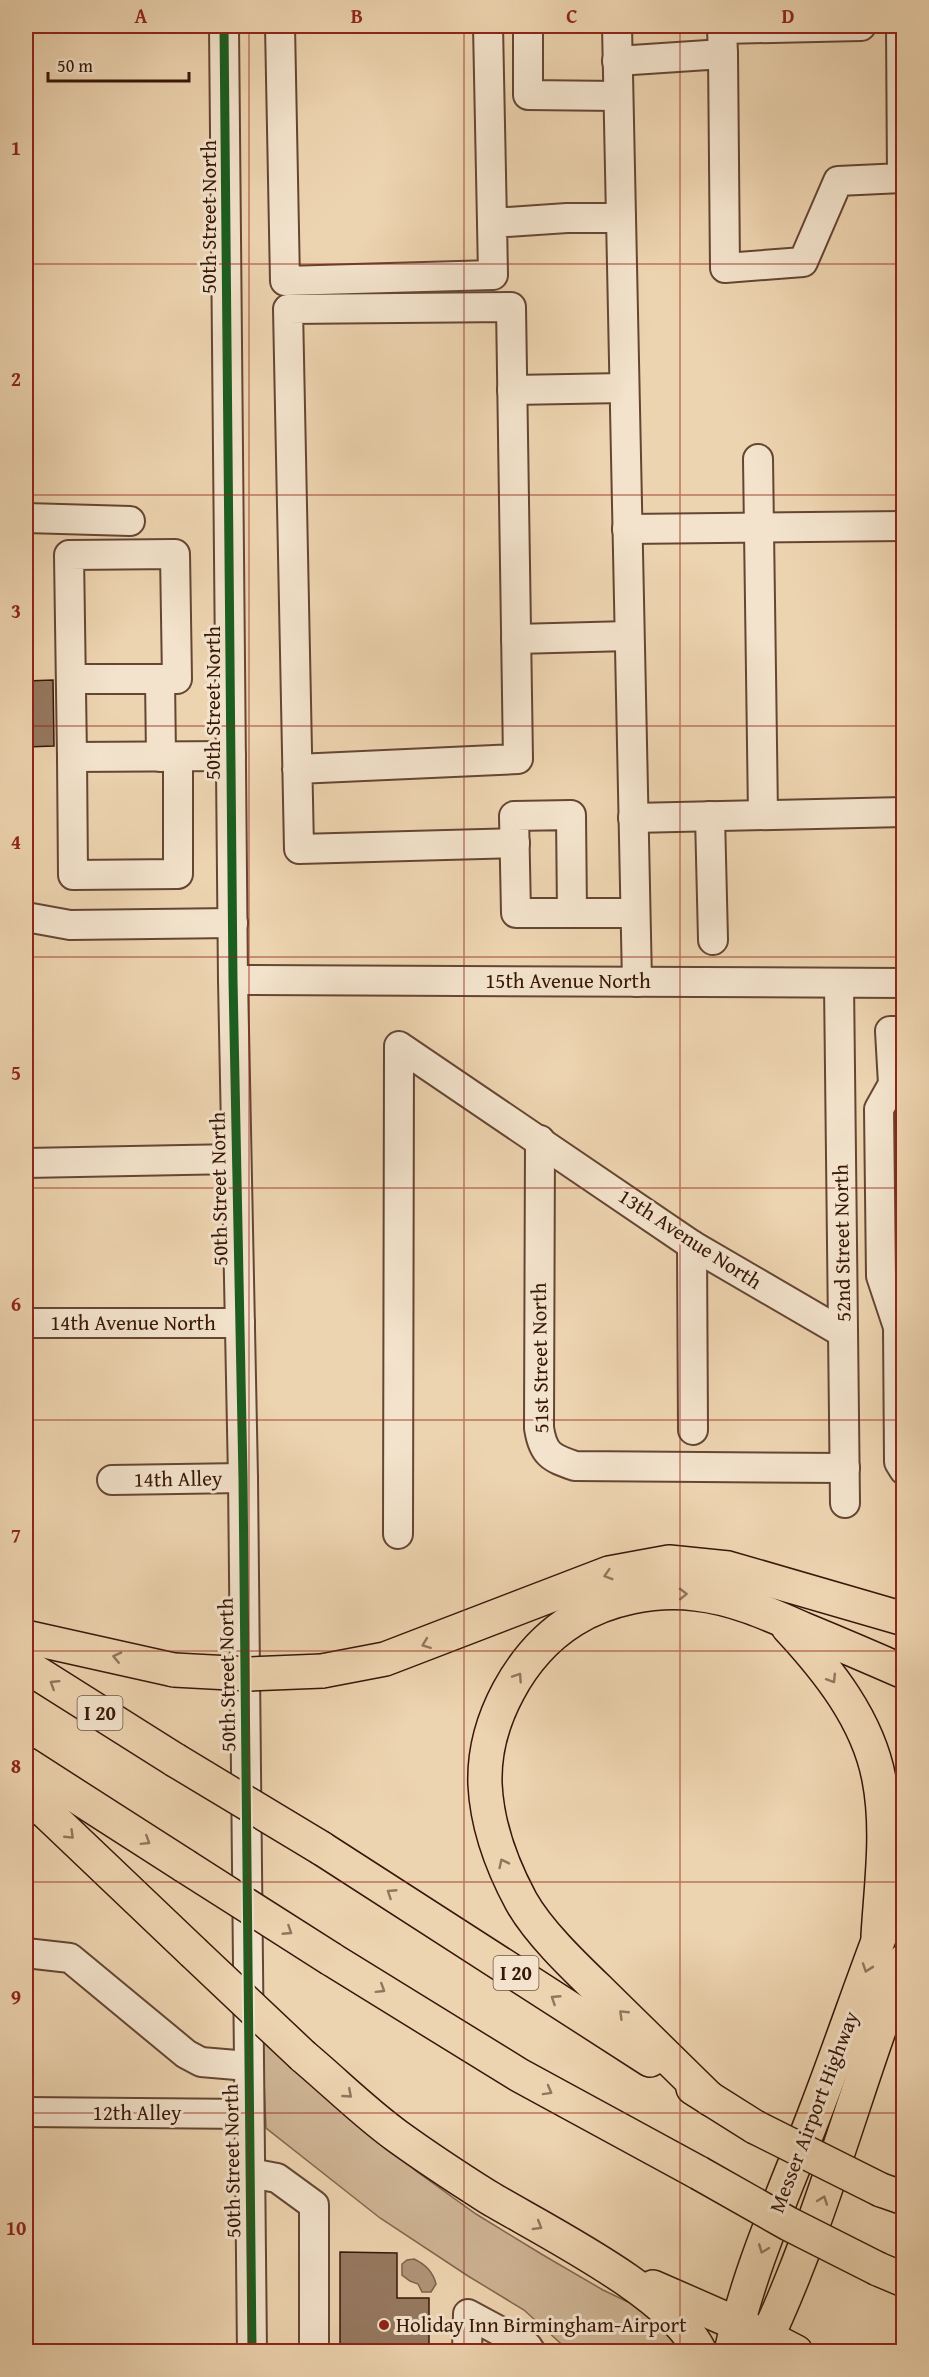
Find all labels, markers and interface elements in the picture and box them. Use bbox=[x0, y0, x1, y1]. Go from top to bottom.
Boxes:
text: A bbox=[135, 1, 148, 30]
text: B bbox=[351, 1, 363, 30]
text: C bbox=[566, 1, 578, 30]
text: D bbox=[781, 1, 795, 30]
scale bar bbox=[48, 45, 189, 83]
text: 50 m bbox=[57, 52, 93, 79]
text: 1 bbox=[11, 133, 21, 162]
street label: 50th Street North bbox=[193, 140, 224, 294]
text: 2 bbox=[11, 364, 21, 393]
text: 3 bbox=[11, 596, 21, 625]
street label: 50th Street North bbox=[197, 626, 228, 780]
text: 4 bbox=[11, 827, 21, 856]
street label: 15th Avenue North bbox=[485, 965, 651, 996]
text: 5 bbox=[11, 1058, 21, 1087]
street label: 50th Street North bbox=[202, 1111, 235, 1266]
street label: 52nd Street North bbox=[825, 1164, 858, 1322]
street label: 13th Avenue North bbox=[612, 1181, 768, 1297]
street label: 51st Street North bbox=[523, 1282, 556, 1434]
text: 6 bbox=[11, 1289, 21, 1318]
street label: 14th Avenue North bbox=[50, 1307, 216, 1338]
street label: 14th Alley bbox=[133, 1462, 223, 1495]
text: 7 bbox=[11, 1520, 21, 1549]
one-way arrow bbox=[603, 1568, 614, 1580]
one-way arrow bbox=[679, 1588, 688, 1600]
street label: 50th Street North bbox=[210, 1597, 243, 1752]
one-way arrow bbox=[421, 1636, 432, 1649]
one-way arrow bbox=[112, 1652, 122, 1665]
one-way arrow bbox=[510, 1673, 522, 1683]
one-way arrow bbox=[825, 1673, 836, 1684]
one-way arrow bbox=[50, 1680, 61, 1691]
road number: I 20 bbox=[78, 1696, 122, 1730]
text: 8 bbox=[11, 1751, 21, 1780]
one-way arrow bbox=[63, 1828, 73, 1839]
one-way arrow bbox=[140, 1833, 150, 1845]
one-way arrow bbox=[498, 1858, 510, 1869]
one-way arrow bbox=[387, 1889, 398, 1900]
one-way arrow bbox=[282, 1923, 292, 1935]
road number: I 20 bbox=[494, 1956, 538, 1990]
one-way arrow bbox=[862, 1962, 875, 1973]
text: 9 bbox=[11, 1982, 21, 2011]
one-way arrow bbox=[375, 1982, 385, 1994]
one-way arrow bbox=[551, 1994, 561, 2006]
street label: Messer Airport Highway bbox=[761, 2006, 867, 2217]
one-way arrow bbox=[620, 2010, 630, 2021]
street label: 50th Street North bbox=[215, 2083, 248, 2238]
one-way arrow bbox=[542, 2084, 552, 2095]
one-way arrow bbox=[341, 2087, 351, 2098]
street label: 12th Alley bbox=[93, 2097, 182, 2128]
one-way arrow bbox=[815, 2196, 828, 2206]
text: 10 bbox=[6, 2213, 26, 2242]
one-way arrow bbox=[532, 2219, 542, 2230]
one-way arrow bbox=[758, 2243, 770, 2254]
place label: Holiday Inn Birmingham-Airport bbox=[396, 2309, 687, 2340]
marker: Holiday Inn Birmingham-Airport bbox=[377, 2318, 391, 2332]

